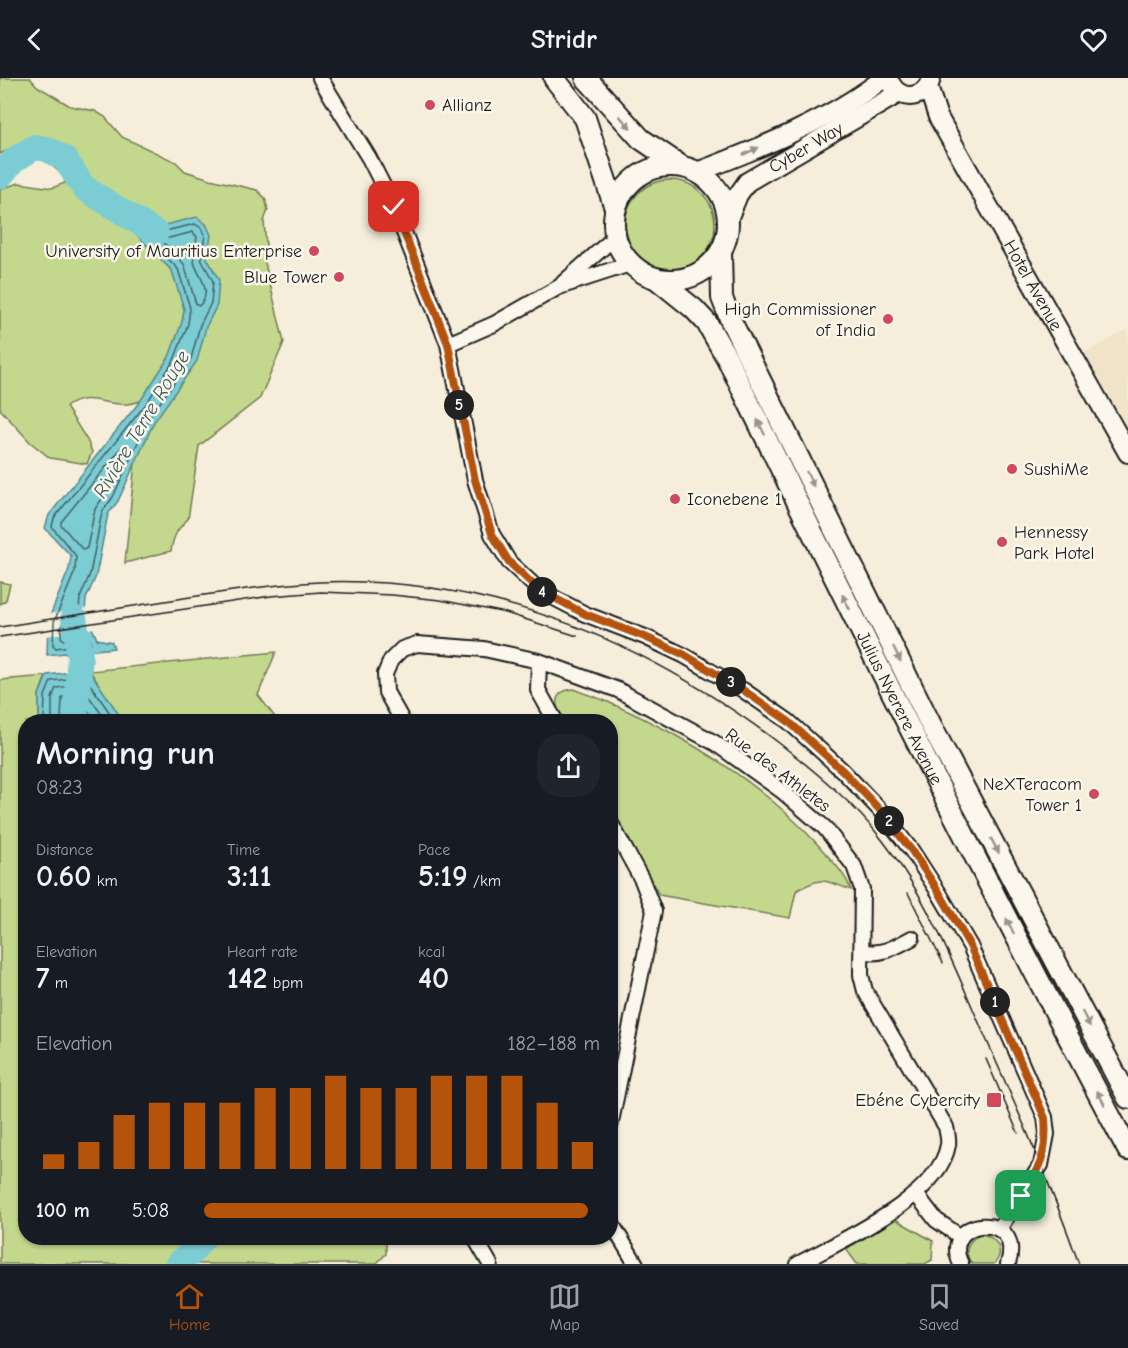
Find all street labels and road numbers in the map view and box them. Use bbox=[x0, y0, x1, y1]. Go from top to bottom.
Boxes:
street label: Cyber Way bbox=[765, 118, 848, 178]
street label: Hotel Avenue bbox=[999, 236, 1067, 335]
street label: Julius Nyerere Avenue bbox=[852, 628, 947, 789]
street label: Rue des Athletes bbox=[721, 724, 834, 817]

